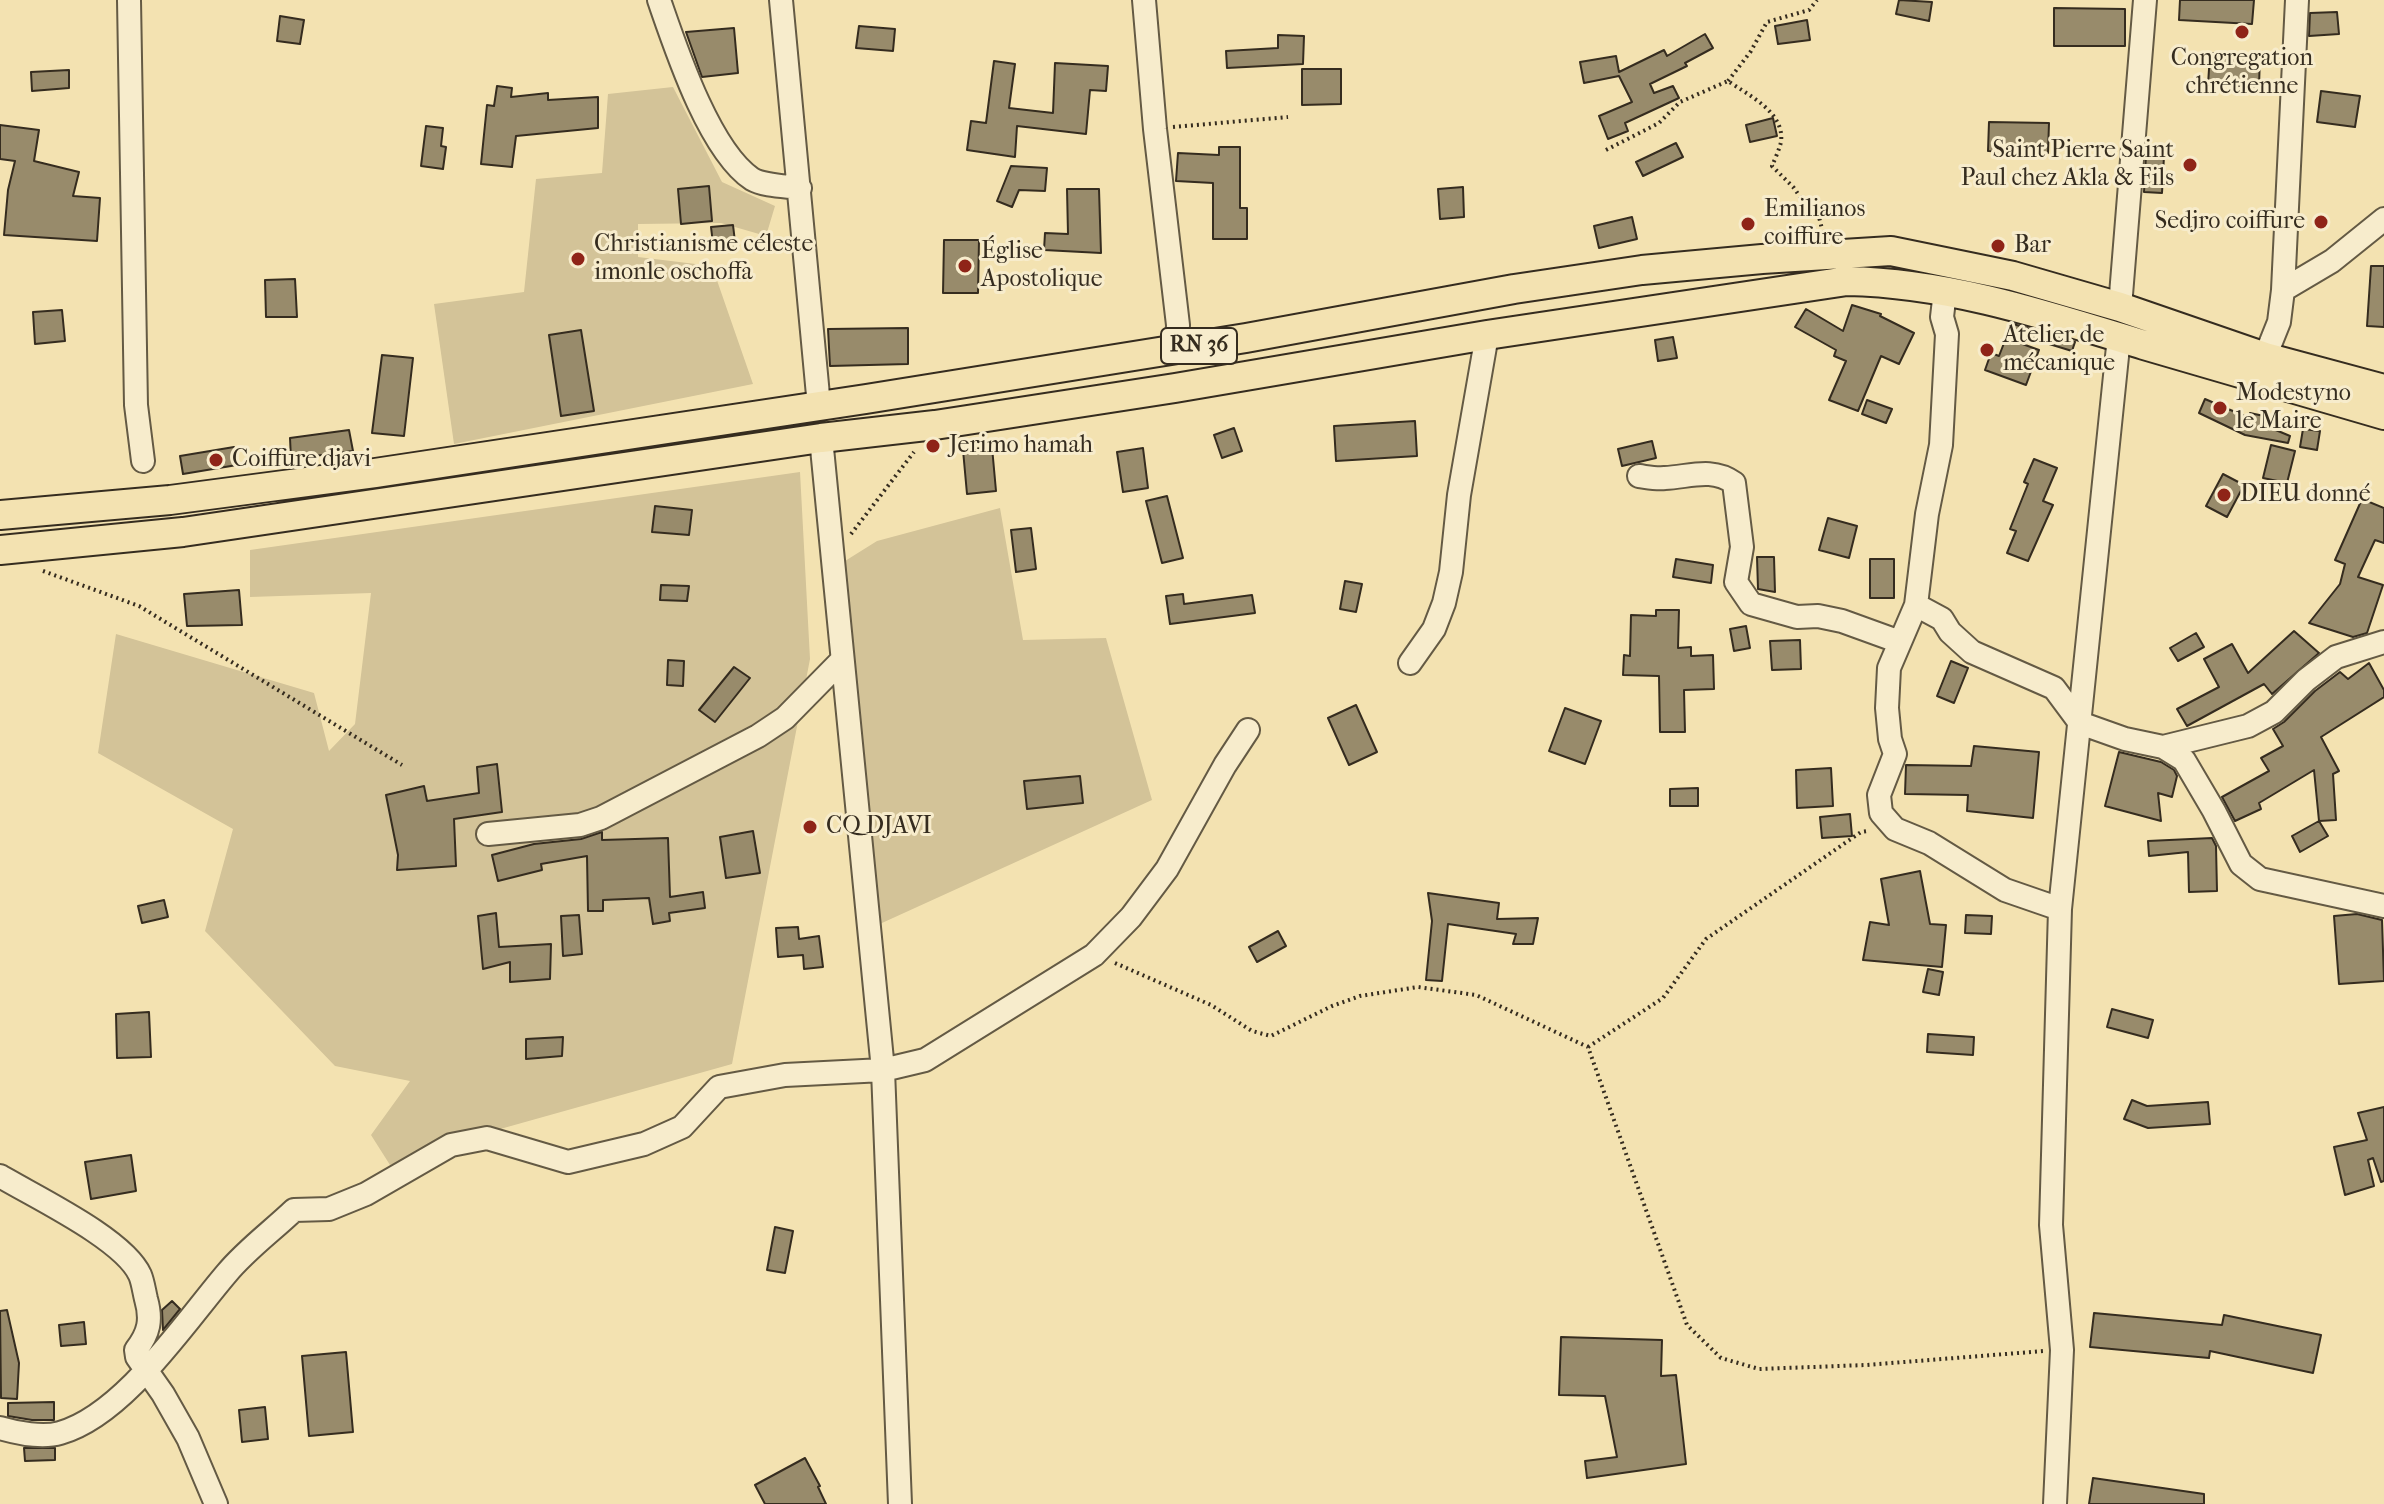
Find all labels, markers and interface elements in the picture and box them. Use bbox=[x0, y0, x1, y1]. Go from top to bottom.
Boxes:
marker: Congregation chrétienne bbox=[2233, 23, 2251, 41]
place label: Congregation chrétienne bbox=[2171, 45, 2313, 101]
place label: Saint Pierre Saint Paul chez Akla & Fils bbox=[1961, 137, 2174, 193]
marker: Saint Pierre Saint Paul chez Akla & Fils bbox=[2181, 156, 2199, 174]
place label: Emilianos coiffure bbox=[1764, 196, 1865, 252]
place label: Sedjro coiffure bbox=[2155, 208, 2305, 236]
marker: Sedjro coiffure bbox=[2312, 213, 2330, 231]
marker: Emilianos coiffure bbox=[1739, 215, 1757, 233]
place label: Christianisme céleste imonle oschoffa bbox=[594, 231, 813, 287]
place label: Bar bbox=[2014, 232, 2051, 260]
marker: Bar bbox=[1989, 237, 2007, 255]
place label: Église Apostolique bbox=[981, 238, 1102, 294]
marker: Christianisme céleste imonle oschoffa bbox=[569, 250, 587, 268]
marker: Église Apostolique bbox=[956, 257, 974, 275]
place label: Atelier de mécanique bbox=[2003, 322, 2115, 378]
road number: RN 36 bbox=[1161, 328, 1237, 364]
marker: Atelier de mécanique bbox=[1978, 341, 1996, 359]
place label: Modestyno le Maire bbox=[2236, 380, 2351, 436]
marker: Modestyno le Maire bbox=[2211, 399, 2229, 417]
place label: Jerimo hamah bbox=[949, 432, 1093, 460]
marker: Jerimo hamah bbox=[924, 437, 942, 455]
place label: Coiffure djavi bbox=[232, 446, 371, 474]
marker: Coiffure djavi bbox=[207, 451, 225, 469]
place label: DIEU donné bbox=[2240, 481, 2371, 509]
marker: DIEU donné bbox=[2215, 486, 2233, 504]
place label: CQ DJAVI bbox=[826, 813, 932, 841]
marker: CQ DJAVI bbox=[801, 818, 819, 836]

